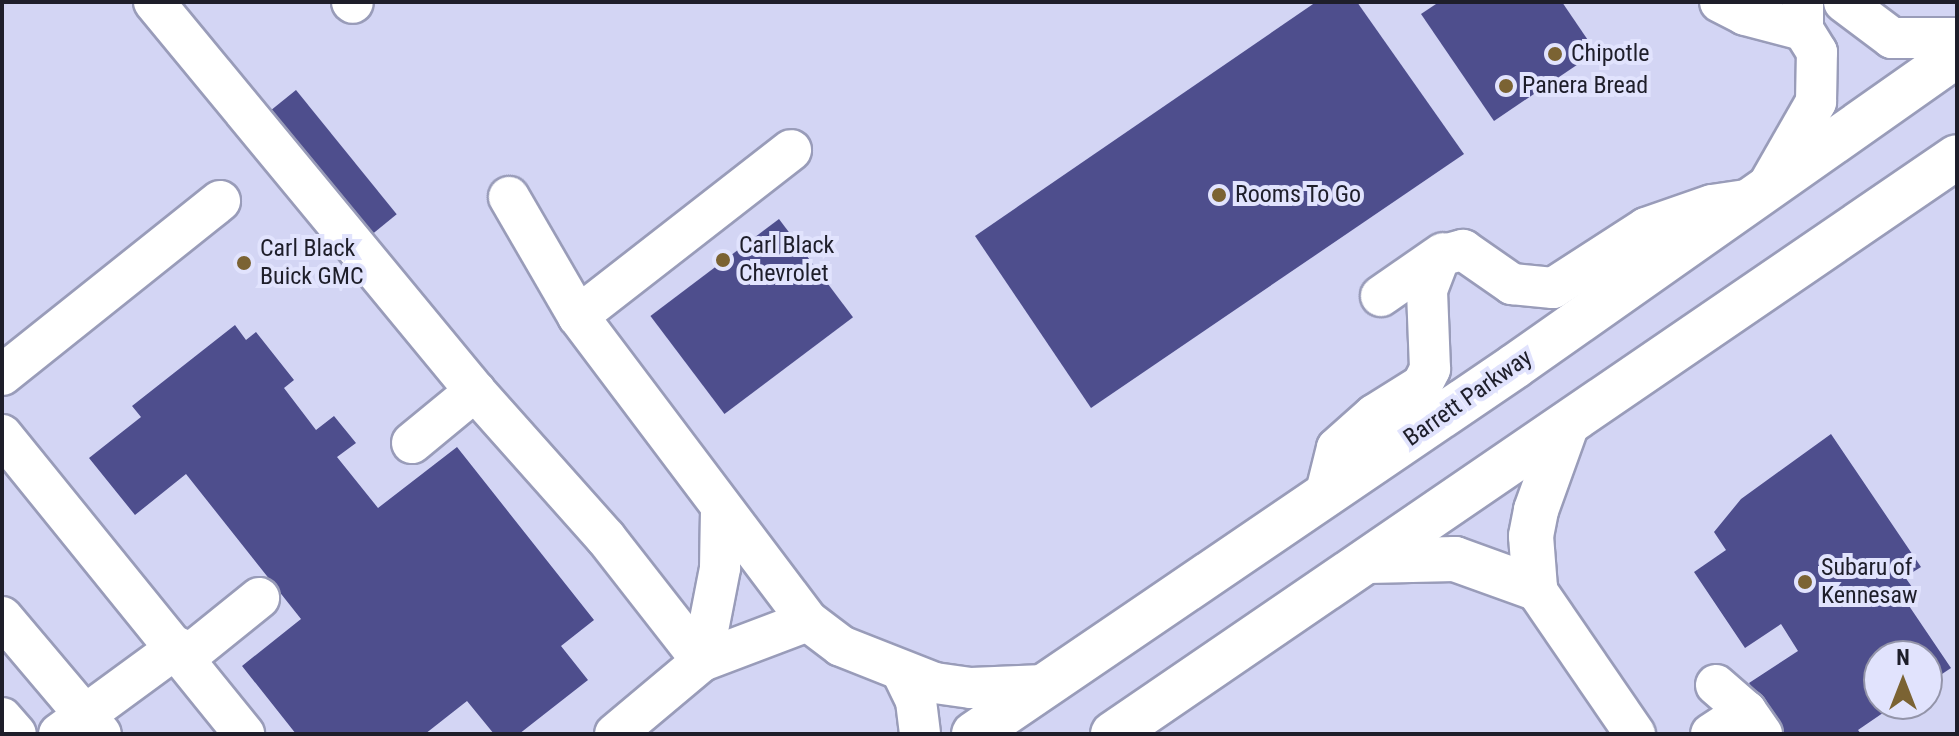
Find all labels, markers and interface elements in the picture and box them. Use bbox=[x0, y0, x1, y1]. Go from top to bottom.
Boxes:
place label: Chipotle bbox=[1571, 40, 1649, 68]
marker: Chipotle bbox=[1546, 45, 1564, 63]
place label: Panera Bread bbox=[1522, 72, 1648, 100]
marker: Panera Bread bbox=[1497, 77, 1515, 95]
place label: Rooms To Go bbox=[1235, 181, 1361, 209]
marker: Rooms To Go bbox=[1210, 186, 1228, 204]
place label: Carl Black Chevrolet bbox=[739, 232, 834, 288]
place label: Carl Black Buick GMC bbox=[260, 235, 364, 291]
marker: Carl Black Chevrolet bbox=[714, 251, 732, 269]
marker: Carl Black Buick GMC bbox=[235, 254, 253, 272]
street label: Barrett Parkway bbox=[1398, 343, 1538, 453]
place label: Subaru of Kennesaw bbox=[1821, 554, 1918, 610]
marker: Subaru of Kennesaw bbox=[1796, 573, 1814, 591]
north arrow bbox=[1863, 640, 1943, 720]
text: N bbox=[1896, 645, 1910, 670]

